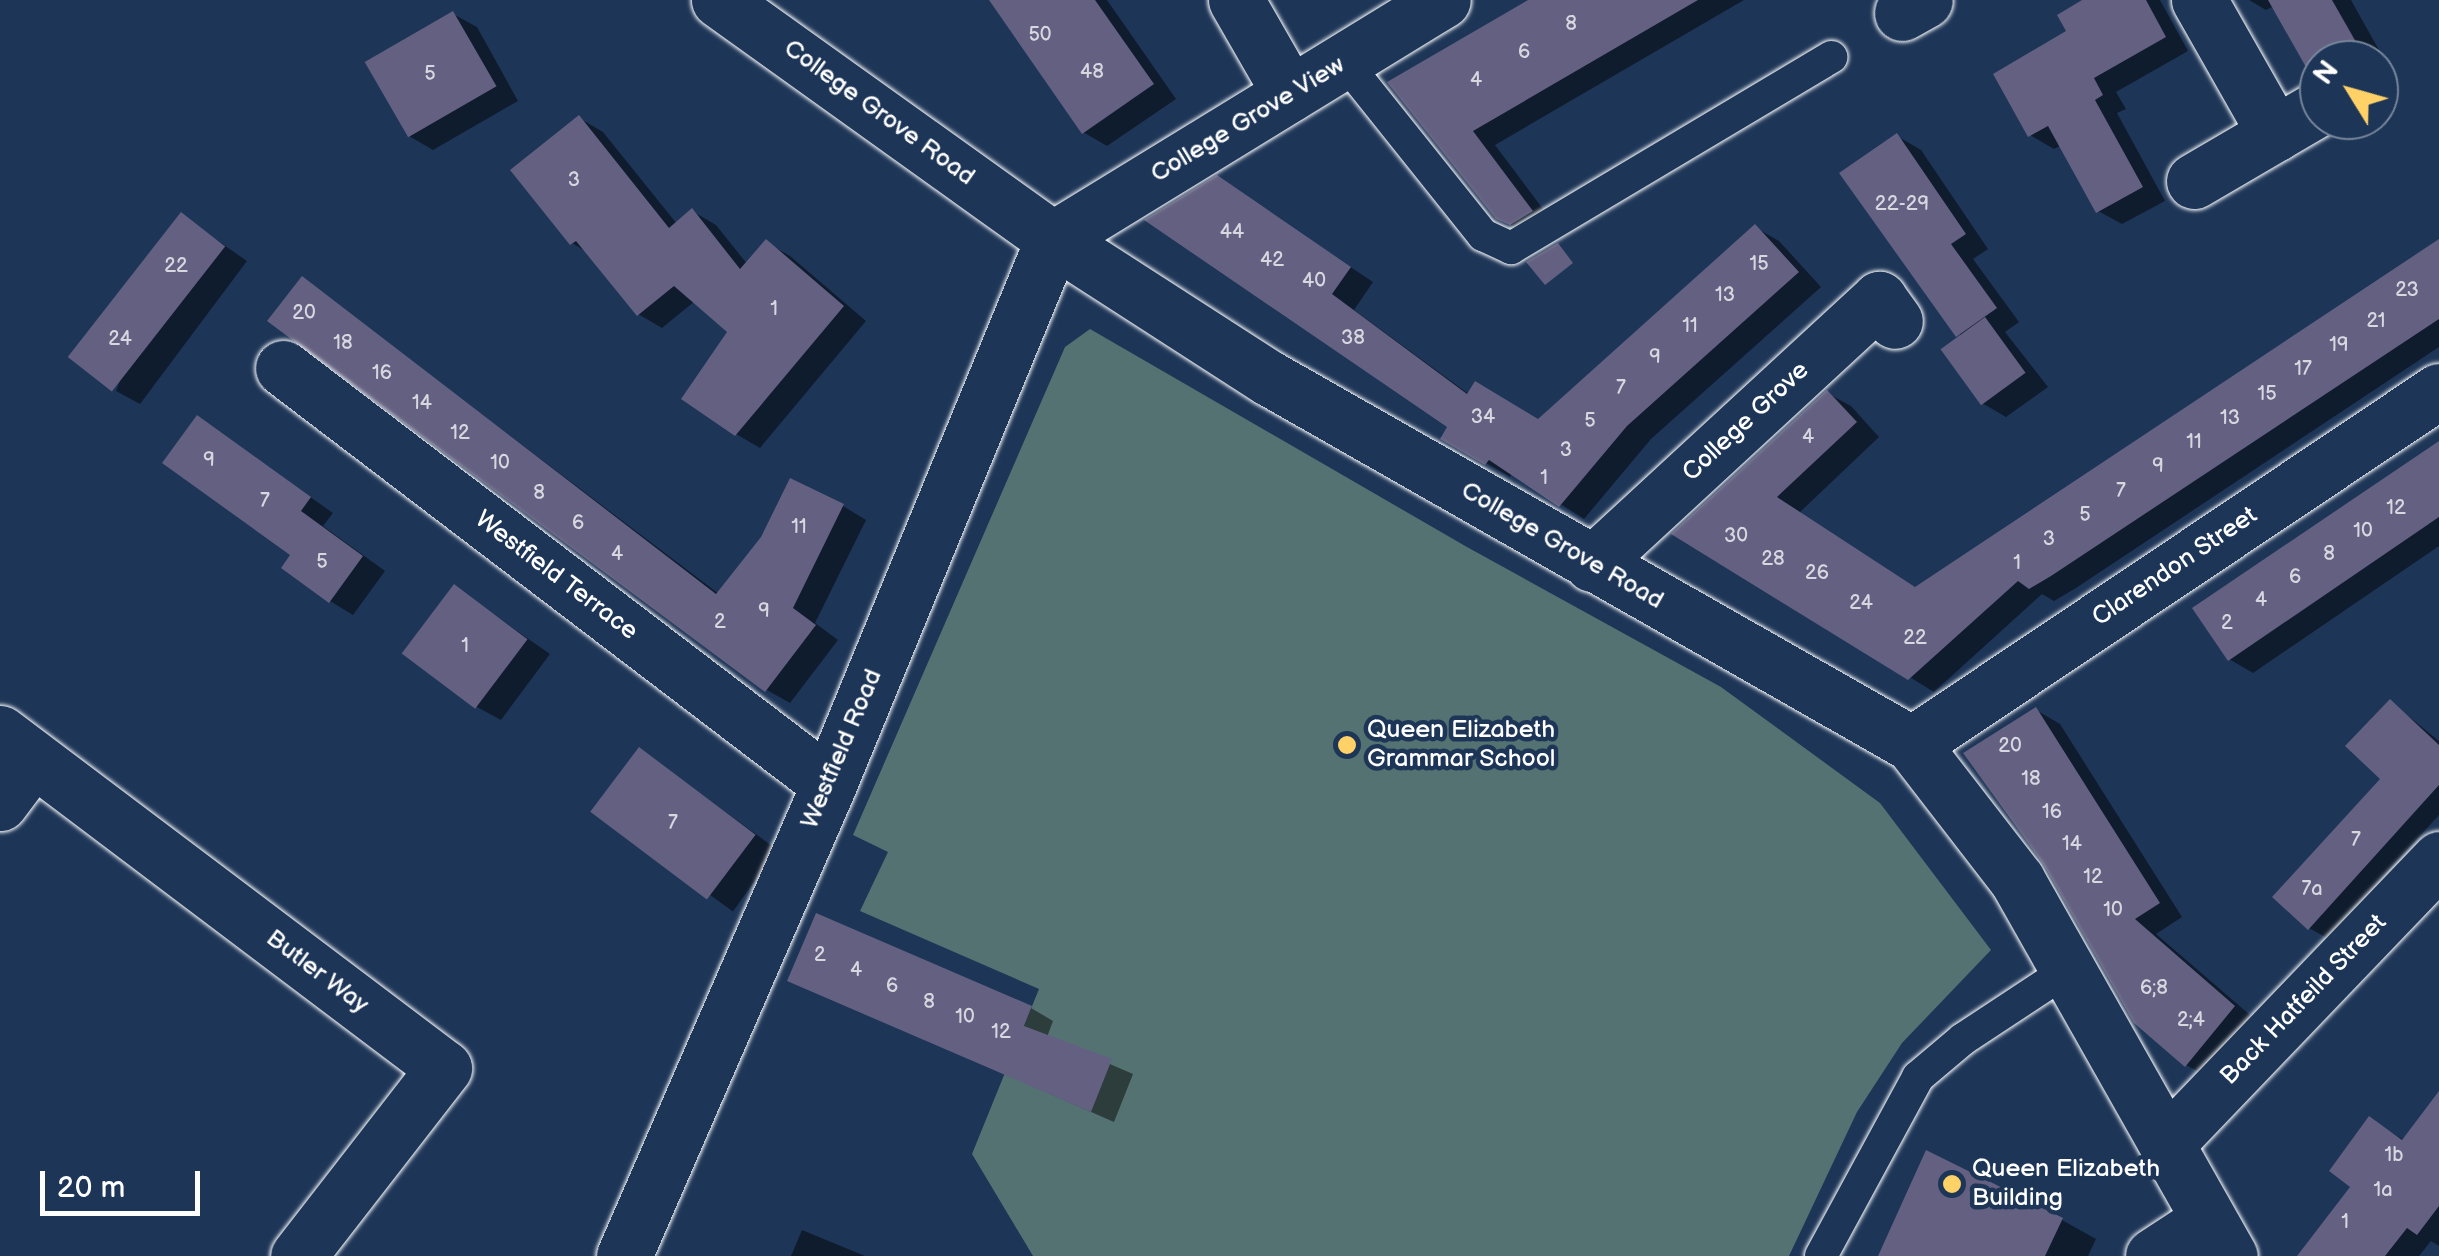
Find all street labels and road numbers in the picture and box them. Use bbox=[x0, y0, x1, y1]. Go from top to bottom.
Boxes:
street label: College Grove Road bbox=[778, 34, 980, 192]
street label: College Grove View bbox=[1145, 50, 1351, 190]
street label: College Grove bbox=[1677, 356, 1815, 488]
street label: College Grove Road bbox=[1455, 476, 1669, 616]
street label: Clarendon Street bbox=[2087, 501, 2263, 633]
street label: Westfield Terrace bbox=[468, 505, 644, 647]
street label: Westfield Road bbox=[795, 665, 889, 833]
street label: Back Hatfeild Street bbox=[2215, 908, 2393, 1092]
street label: Butler Way bbox=[259, 923, 375, 1021]

